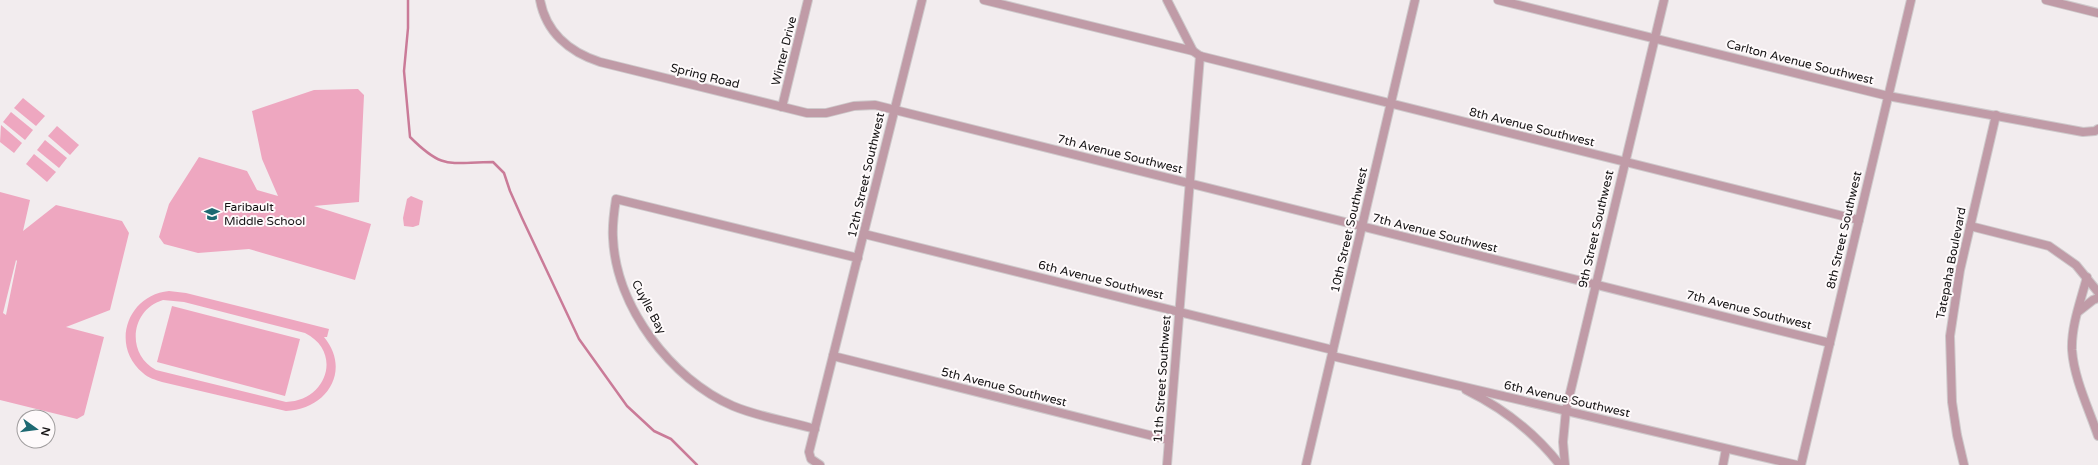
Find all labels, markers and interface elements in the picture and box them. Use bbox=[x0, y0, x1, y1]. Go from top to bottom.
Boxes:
street label: Winter Drive bbox=[769, 15, 799, 87]
street label: Carlton Avenue Southwest bbox=[1725, 37, 1875, 87]
street label: Spring Road bbox=[669, 61, 741, 91]
street label: 8th Avenue Southwest bbox=[1468, 105, 1597, 149]
street label: 12th Street Southwest bbox=[845, 111, 887, 239]
street label: 7th Avenue Southwest bbox=[1056, 132, 1185, 176]
street label: 10th Street Southwest bbox=[1328, 166, 1370, 294]
street label: 9th Street Southwest bbox=[1576, 168, 1616, 289]
street label: 8th Street Southwest bbox=[1824, 169, 1864, 290]
place label: Faribault Middle School bbox=[224, 200, 305, 228]
school or university icon: Faribault Middle School bbox=[203, 205, 221, 223]
street label: Tatepaha Boulevard bbox=[1933, 206, 1969, 320]
street label: 7th Avenue Southwest bbox=[1371, 211, 1500, 255]
street label: 6th Avenue Southwest bbox=[1037, 258, 1166, 302]
street label: Cuylle Bay bbox=[629, 278, 669, 337]
street label: 7th Avenue Southwest bbox=[1685, 288, 1814, 332]
street label: 11th Street Southwest bbox=[1151, 314, 1173, 443]
street label: 5th Avenue Southwest bbox=[940, 365, 1069, 409]
street label: 6th Avenue Southwest bbox=[1503, 378, 1632, 420]
north arrow bbox=[16, 409, 56, 449]
text: N bbox=[38, 425, 53, 437]

